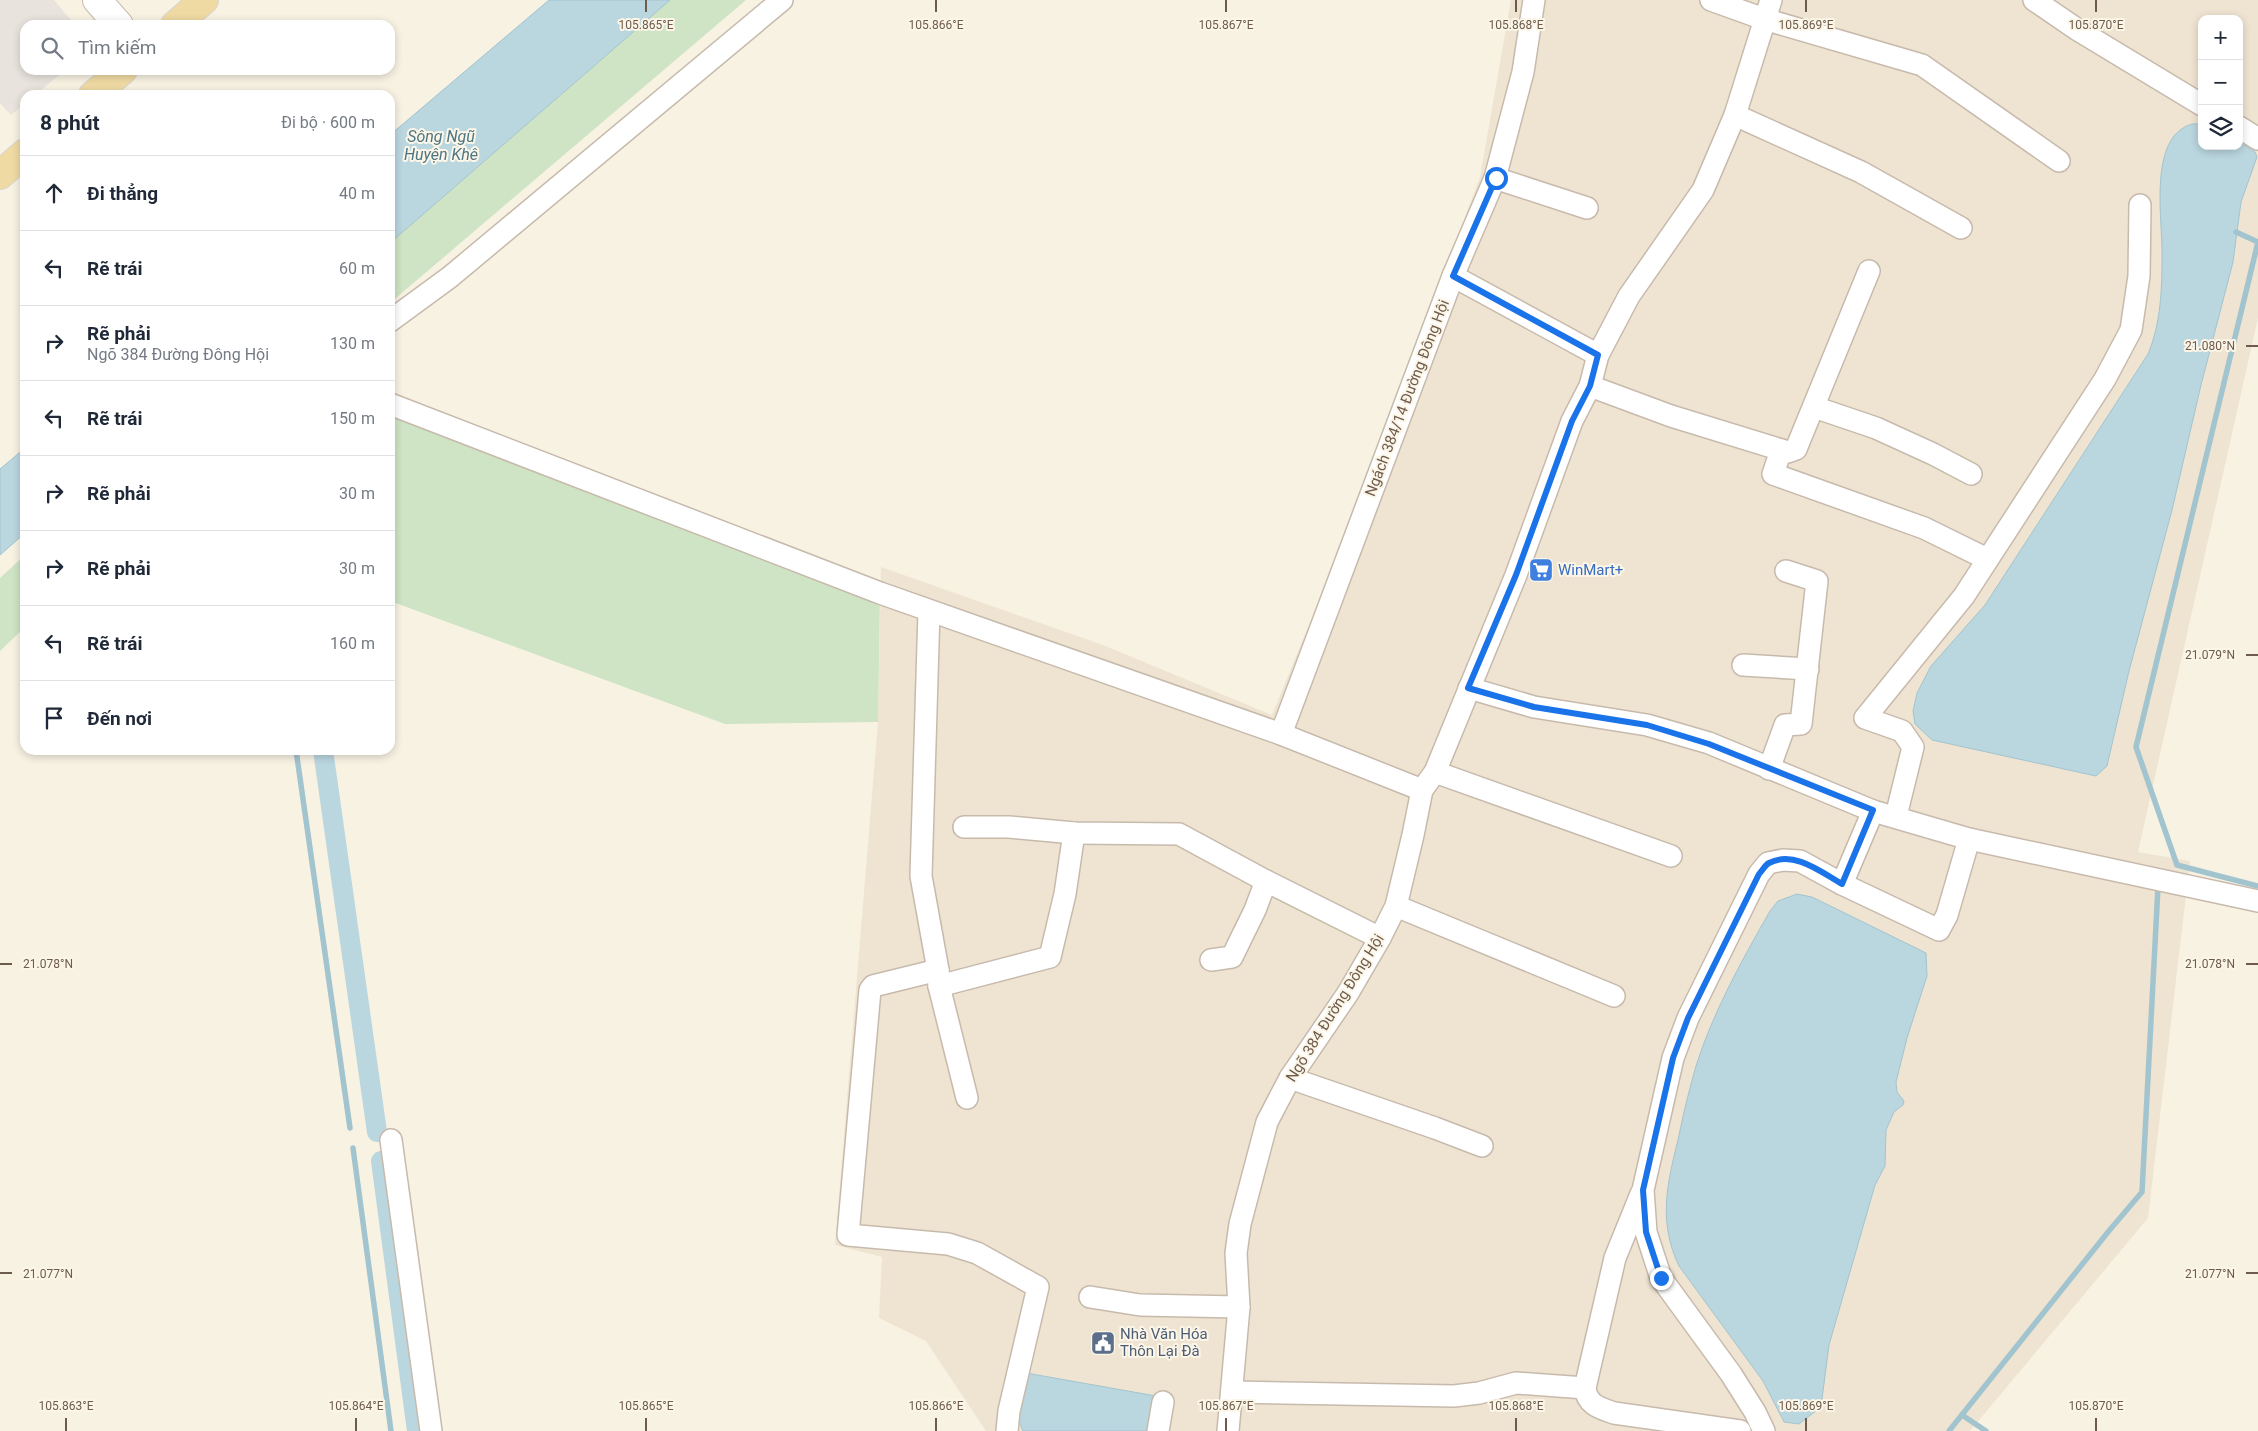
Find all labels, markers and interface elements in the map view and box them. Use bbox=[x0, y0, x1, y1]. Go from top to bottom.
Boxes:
map controls bbox=[2198, 15, 2243, 150]
button: + bbox=[2198, 15, 2243, 60]
text: 105.865°E bbox=[619, 18, 674, 32]
text: 105.866°E bbox=[909, 18, 964, 32]
text: 105.867°E bbox=[1199, 18, 1254, 32]
text: 105.868°E bbox=[1489, 18, 1544, 32]
text: 105.869°E bbox=[1779, 18, 1834, 32]
text: 105.870°E bbox=[2069, 18, 2124, 32]
search box bbox=[20, 20, 395, 75]
icon: search bbox=[38, 34, 66, 62]
text: Tìm kiếm bbox=[78, 36, 156, 59]
button: − bbox=[2198, 60, 2243, 105]
button: layers bbox=[2198, 105, 2243, 150]
text: 8 phút bbox=[40, 111, 100, 135]
text: Đi bộ · 600 m bbox=[281, 113, 375, 132]
water label: Sông Ngũ Huyện Khê bbox=[404, 127, 478, 164]
route start bbox=[1485, 167, 1508, 190]
icon: ahead bbox=[40, 179, 68, 207]
text: Đi thẳng bbox=[87, 182, 158, 205]
text: 40 m bbox=[339, 184, 375, 203]
icon: left bbox=[40, 254, 68, 282]
text: Rẽ trái bbox=[87, 257, 142, 280]
text: 60 m bbox=[339, 259, 375, 278]
street label: Ngách 384/14 Đường Đông Hội bbox=[1361, 297, 1453, 499]
text: Rẽ phải bbox=[87, 322, 151, 345]
icon: right bbox=[40, 329, 68, 357]
text: 130 m bbox=[330, 334, 375, 353]
text: 21.080°N bbox=[2185, 339, 2235, 353]
text: Ngõ 384 Đường Đông Hội bbox=[87, 345, 269, 364]
icon: left bbox=[40, 404, 68, 432]
text: Rẽ trái bbox=[87, 407, 142, 430]
text: 150 m bbox=[330, 409, 375, 428]
icon: right bbox=[40, 479, 68, 507]
text: Rẽ phải bbox=[87, 482, 151, 505]
text: 30 m bbox=[339, 484, 375, 503]
icon: right bbox=[40, 554, 68, 582]
text: Rẽ phải bbox=[87, 557, 151, 580]
supermarket icon: WinMart+ bbox=[1528, 557, 1554, 583]
text: 30 m bbox=[339, 559, 375, 578]
place label: WinMart+ bbox=[1558, 561, 1623, 579]
icon: left bbox=[40, 629, 68, 657]
text: Rẽ trái bbox=[87, 632, 142, 655]
text: 160 m bbox=[330, 634, 375, 653]
text: 21.079°N bbox=[2185, 648, 2235, 662]
icon: arrive bbox=[40, 704, 68, 732]
text: Đến nơi bbox=[87, 707, 152, 730]
street label: Ngõ 384 Đường Đông Hội bbox=[1282, 931, 1388, 1085]
text: 21.078°N bbox=[23, 957, 73, 971]
text: 21.078°N bbox=[2185, 957, 2235, 971]
text: 21.077°N bbox=[23, 1267, 73, 1281]
route end bbox=[1650, 1267, 1673, 1290]
text: 21.077°N bbox=[2185, 1267, 2235, 1281]
place label: Nhà Văn Hóa Thôn Lại Đà bbox=[1120, 1325, 1208, 1360]
public building icon: Nhà Văn Hóa Thôn Lại Đà bbox=[1090, 1330, 1116, 1356]
text: 105.863°E bbox=[39, 1399, 94, 1413]
text: 105.864°E bbox=[329, 1399, 384, 1413]
text: 105.865°E bbox=[619, 1399, 674, 1413]
text: 105.866°E bbox=[909, 1399, 964, 1413]
text: 105.867°E bbox=[1199, 1399, 1254, 1413]
text: 105.868°E bbox=[1489, 1399, 1544, 1413]
text: 105.869°E bbox=[1779, 1399, 1834, 1413]
text: 105.870°E bbox=[2069, 1399, 2124, 1413]

